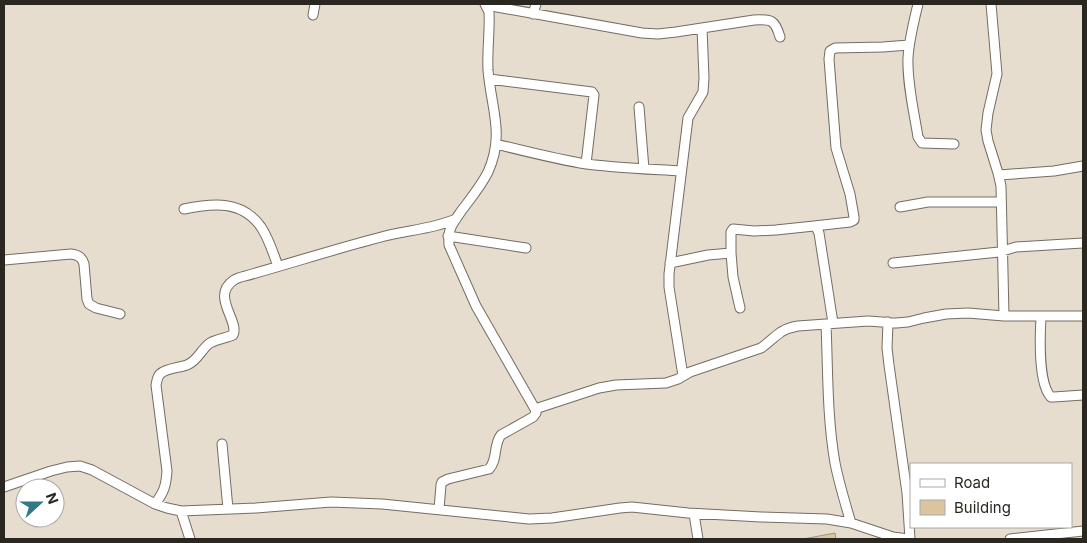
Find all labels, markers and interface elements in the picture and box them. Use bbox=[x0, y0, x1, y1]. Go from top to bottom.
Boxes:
legend bbox=[910, 463, 1072, 528]
text: Road bbox=[954, 473, 990, 492]
north arrow bbox=[15, 478, 65, 528]
text: N bbox=[43, 490, 62, 506]
text: Building bbox=[954, 498, 1011, 517]

